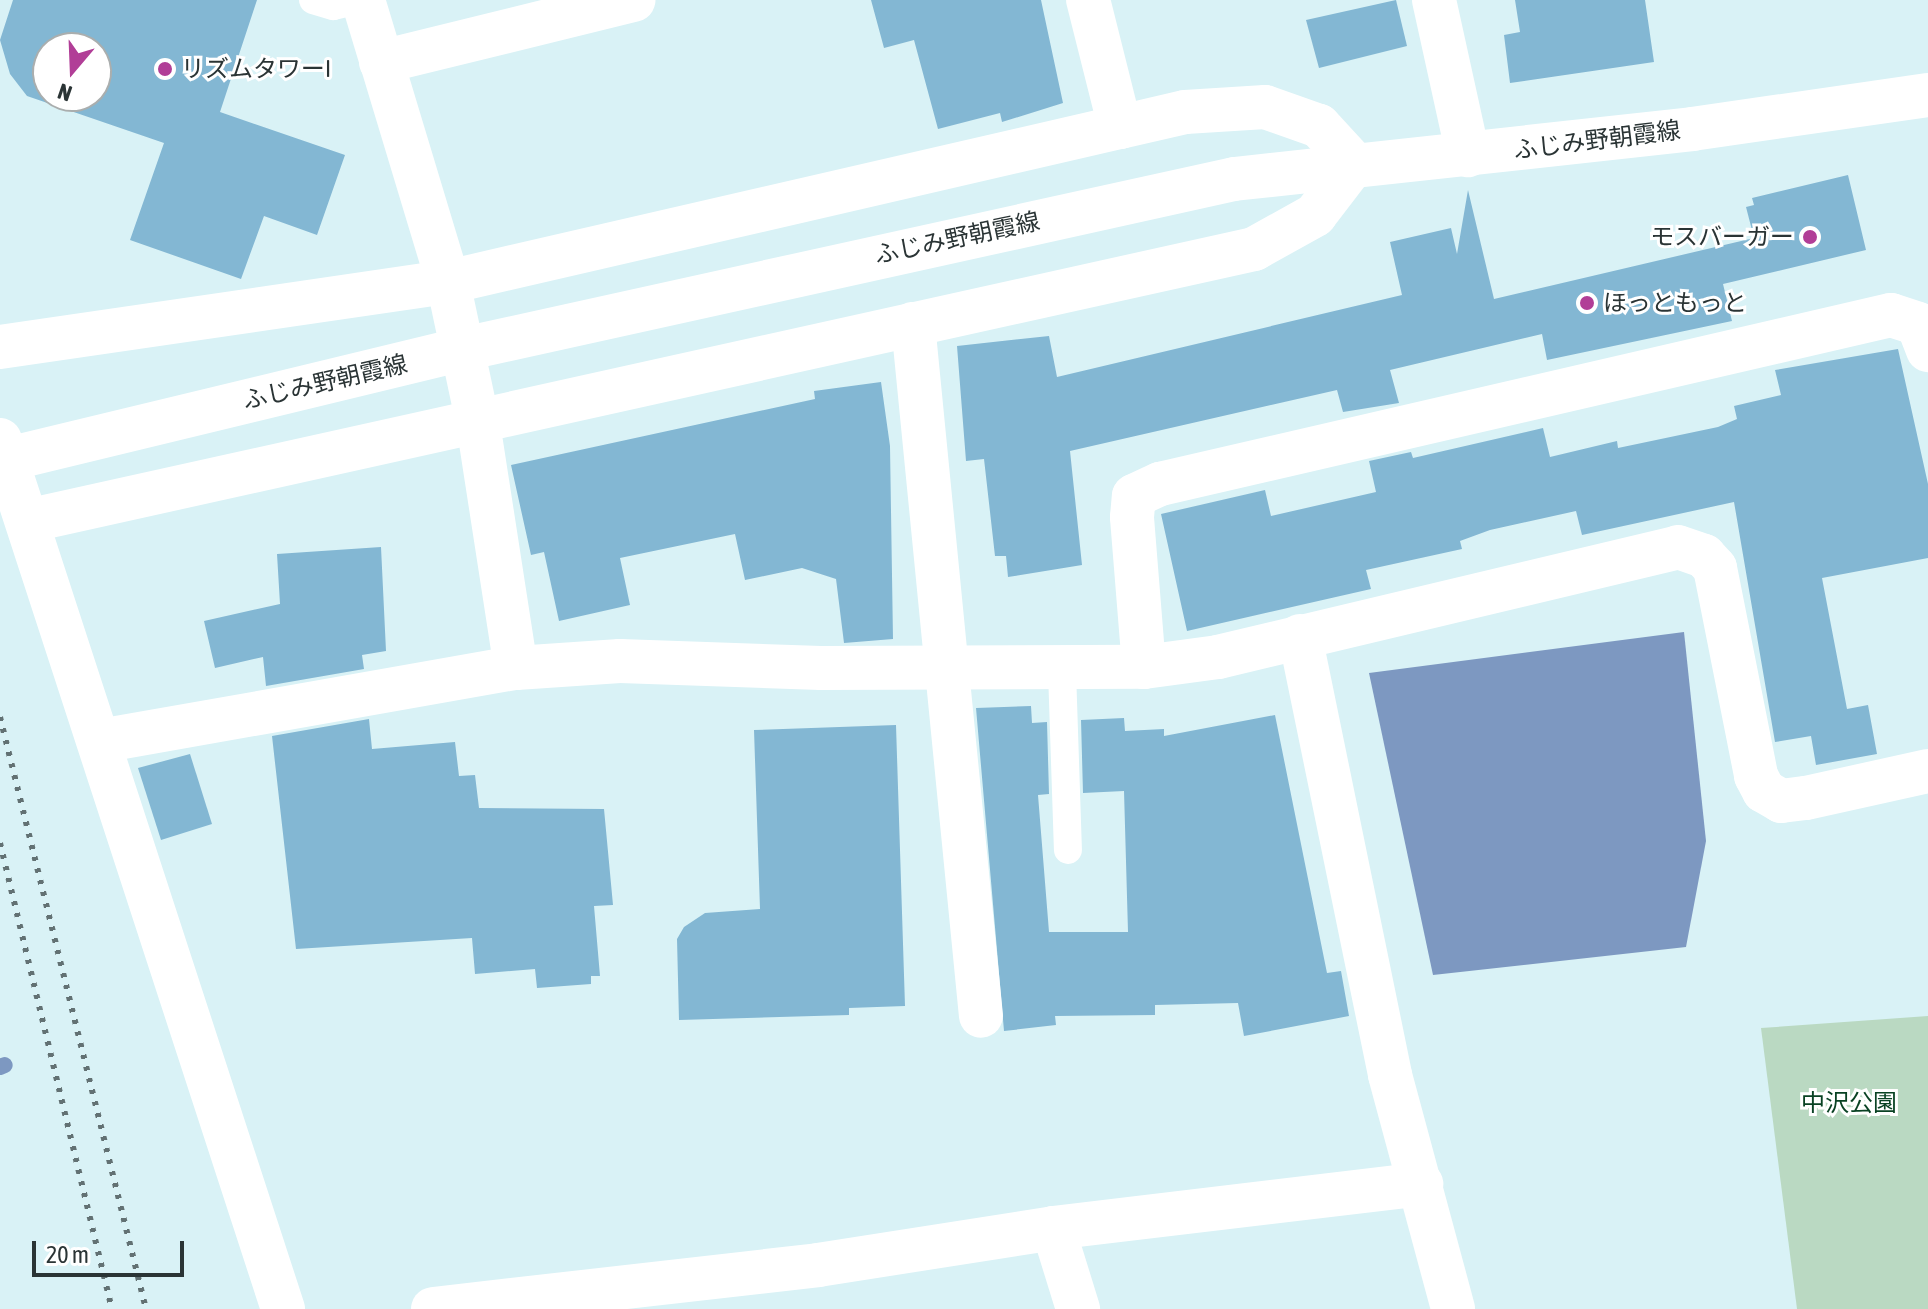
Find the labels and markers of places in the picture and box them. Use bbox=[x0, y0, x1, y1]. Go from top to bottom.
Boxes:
place label: リズムタワーI bbox=[181, 55, 331, 83]
marker: リズムタワーI bbox=[156, 60, 174, 78]
place label: モスバーガー bbox=[1650, 223, 1794, 251]
marker: モスバーガー bbox=[1801, 228, 1819, 246]
place label: ほっともっと bbox=[1603, 289, 1747, 317]
marker: ほっともっと bbox=[1578, 294, 1596, 312]

